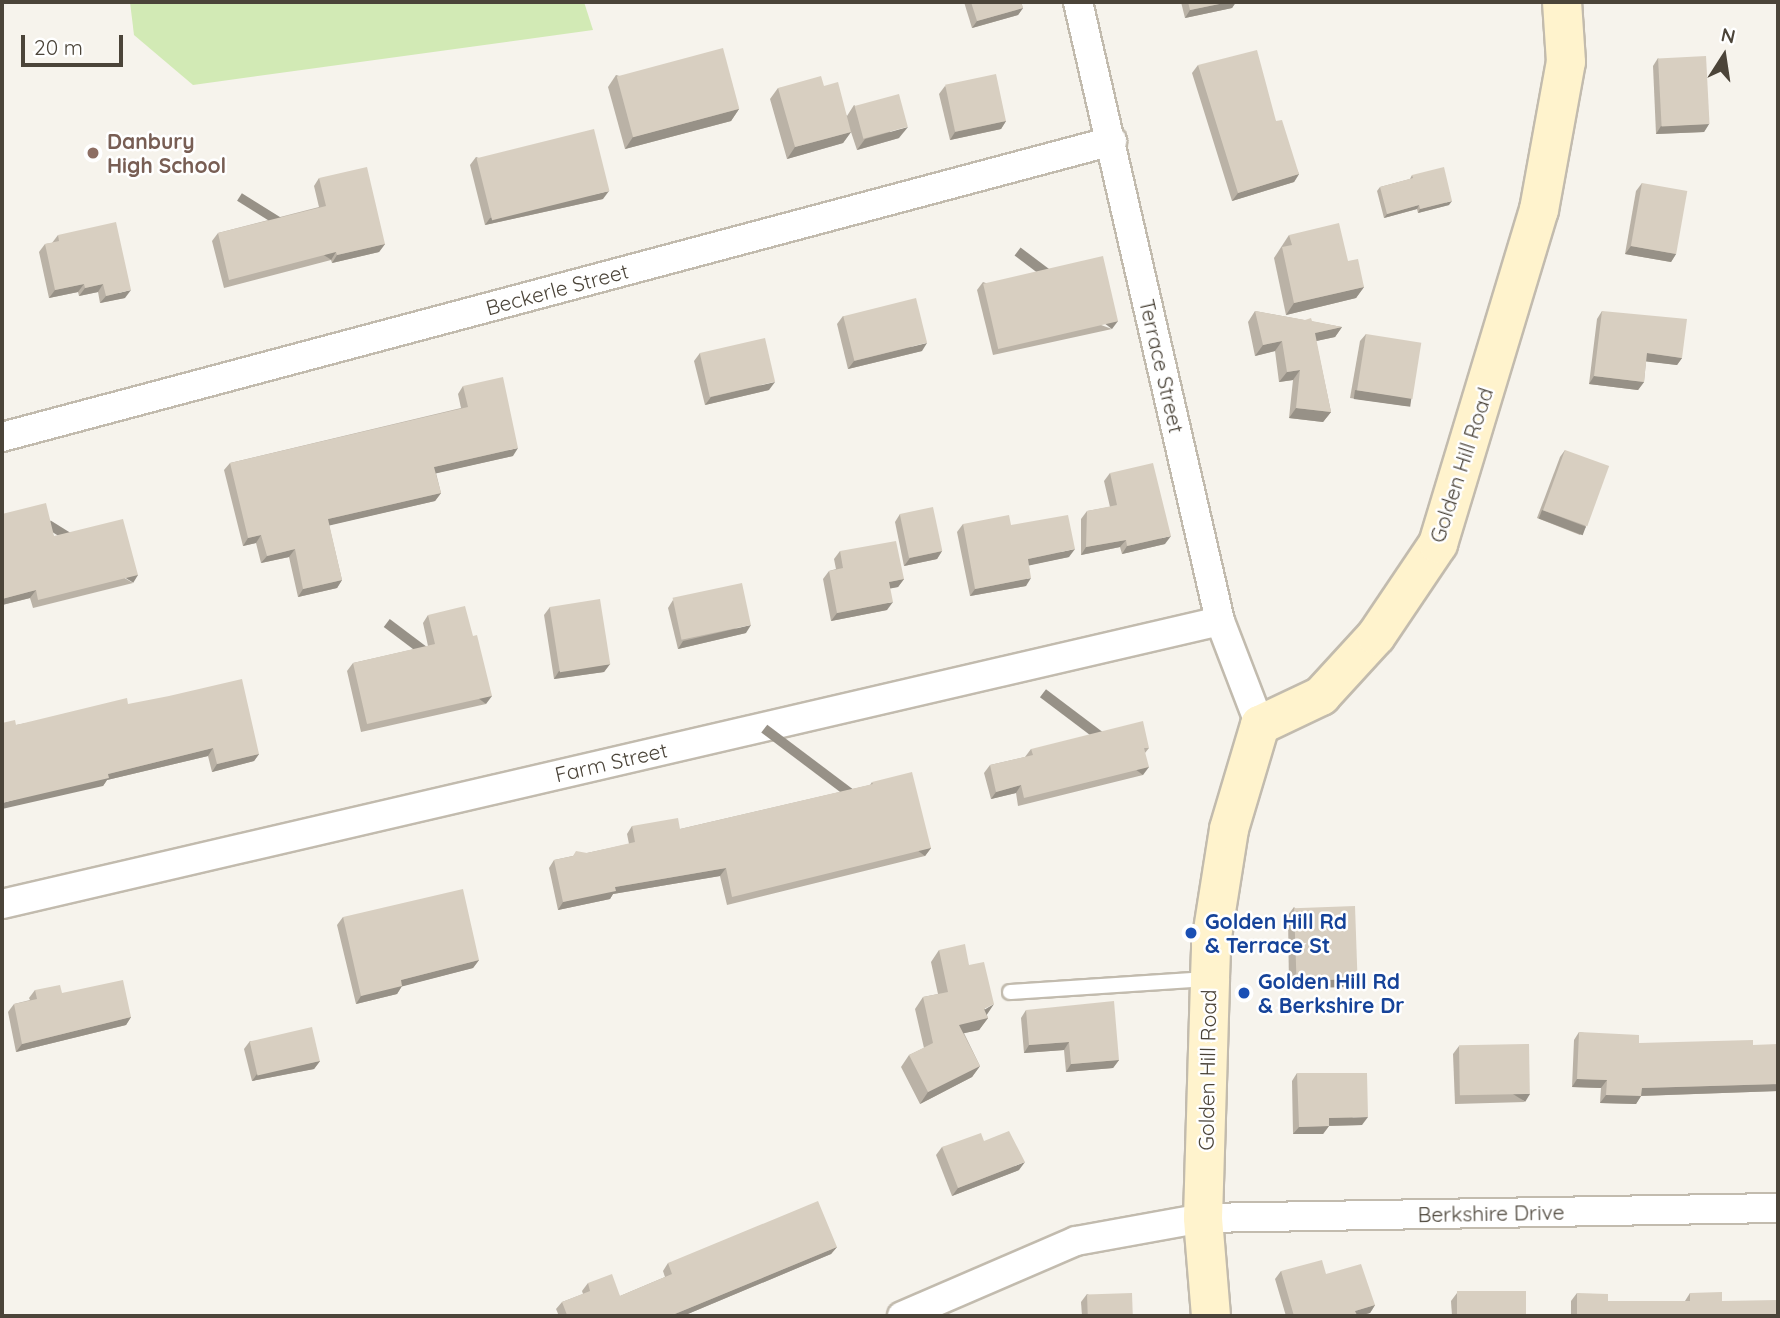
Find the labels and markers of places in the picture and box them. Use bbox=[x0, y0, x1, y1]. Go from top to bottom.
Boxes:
place label: Danbury High School bbox=[107, 128, 226, 178]
marker: Danbury High School bbox=[85, 145, 101, 161]
place label: Golden Hill Rd & Terrace St bbox=[1205, 908, 1347, 958]
marker: Golden Hill Rd & Terrace St bbox=[1183, 925, 1199, 941]
place label: Golden Hill Rd & Berkshire Dr bbox=[1258, 968, 1404, 1018]
marker: Golden Hill Rd & Berkshire Dr bbox=[1236, 985, 1252, 1001]

